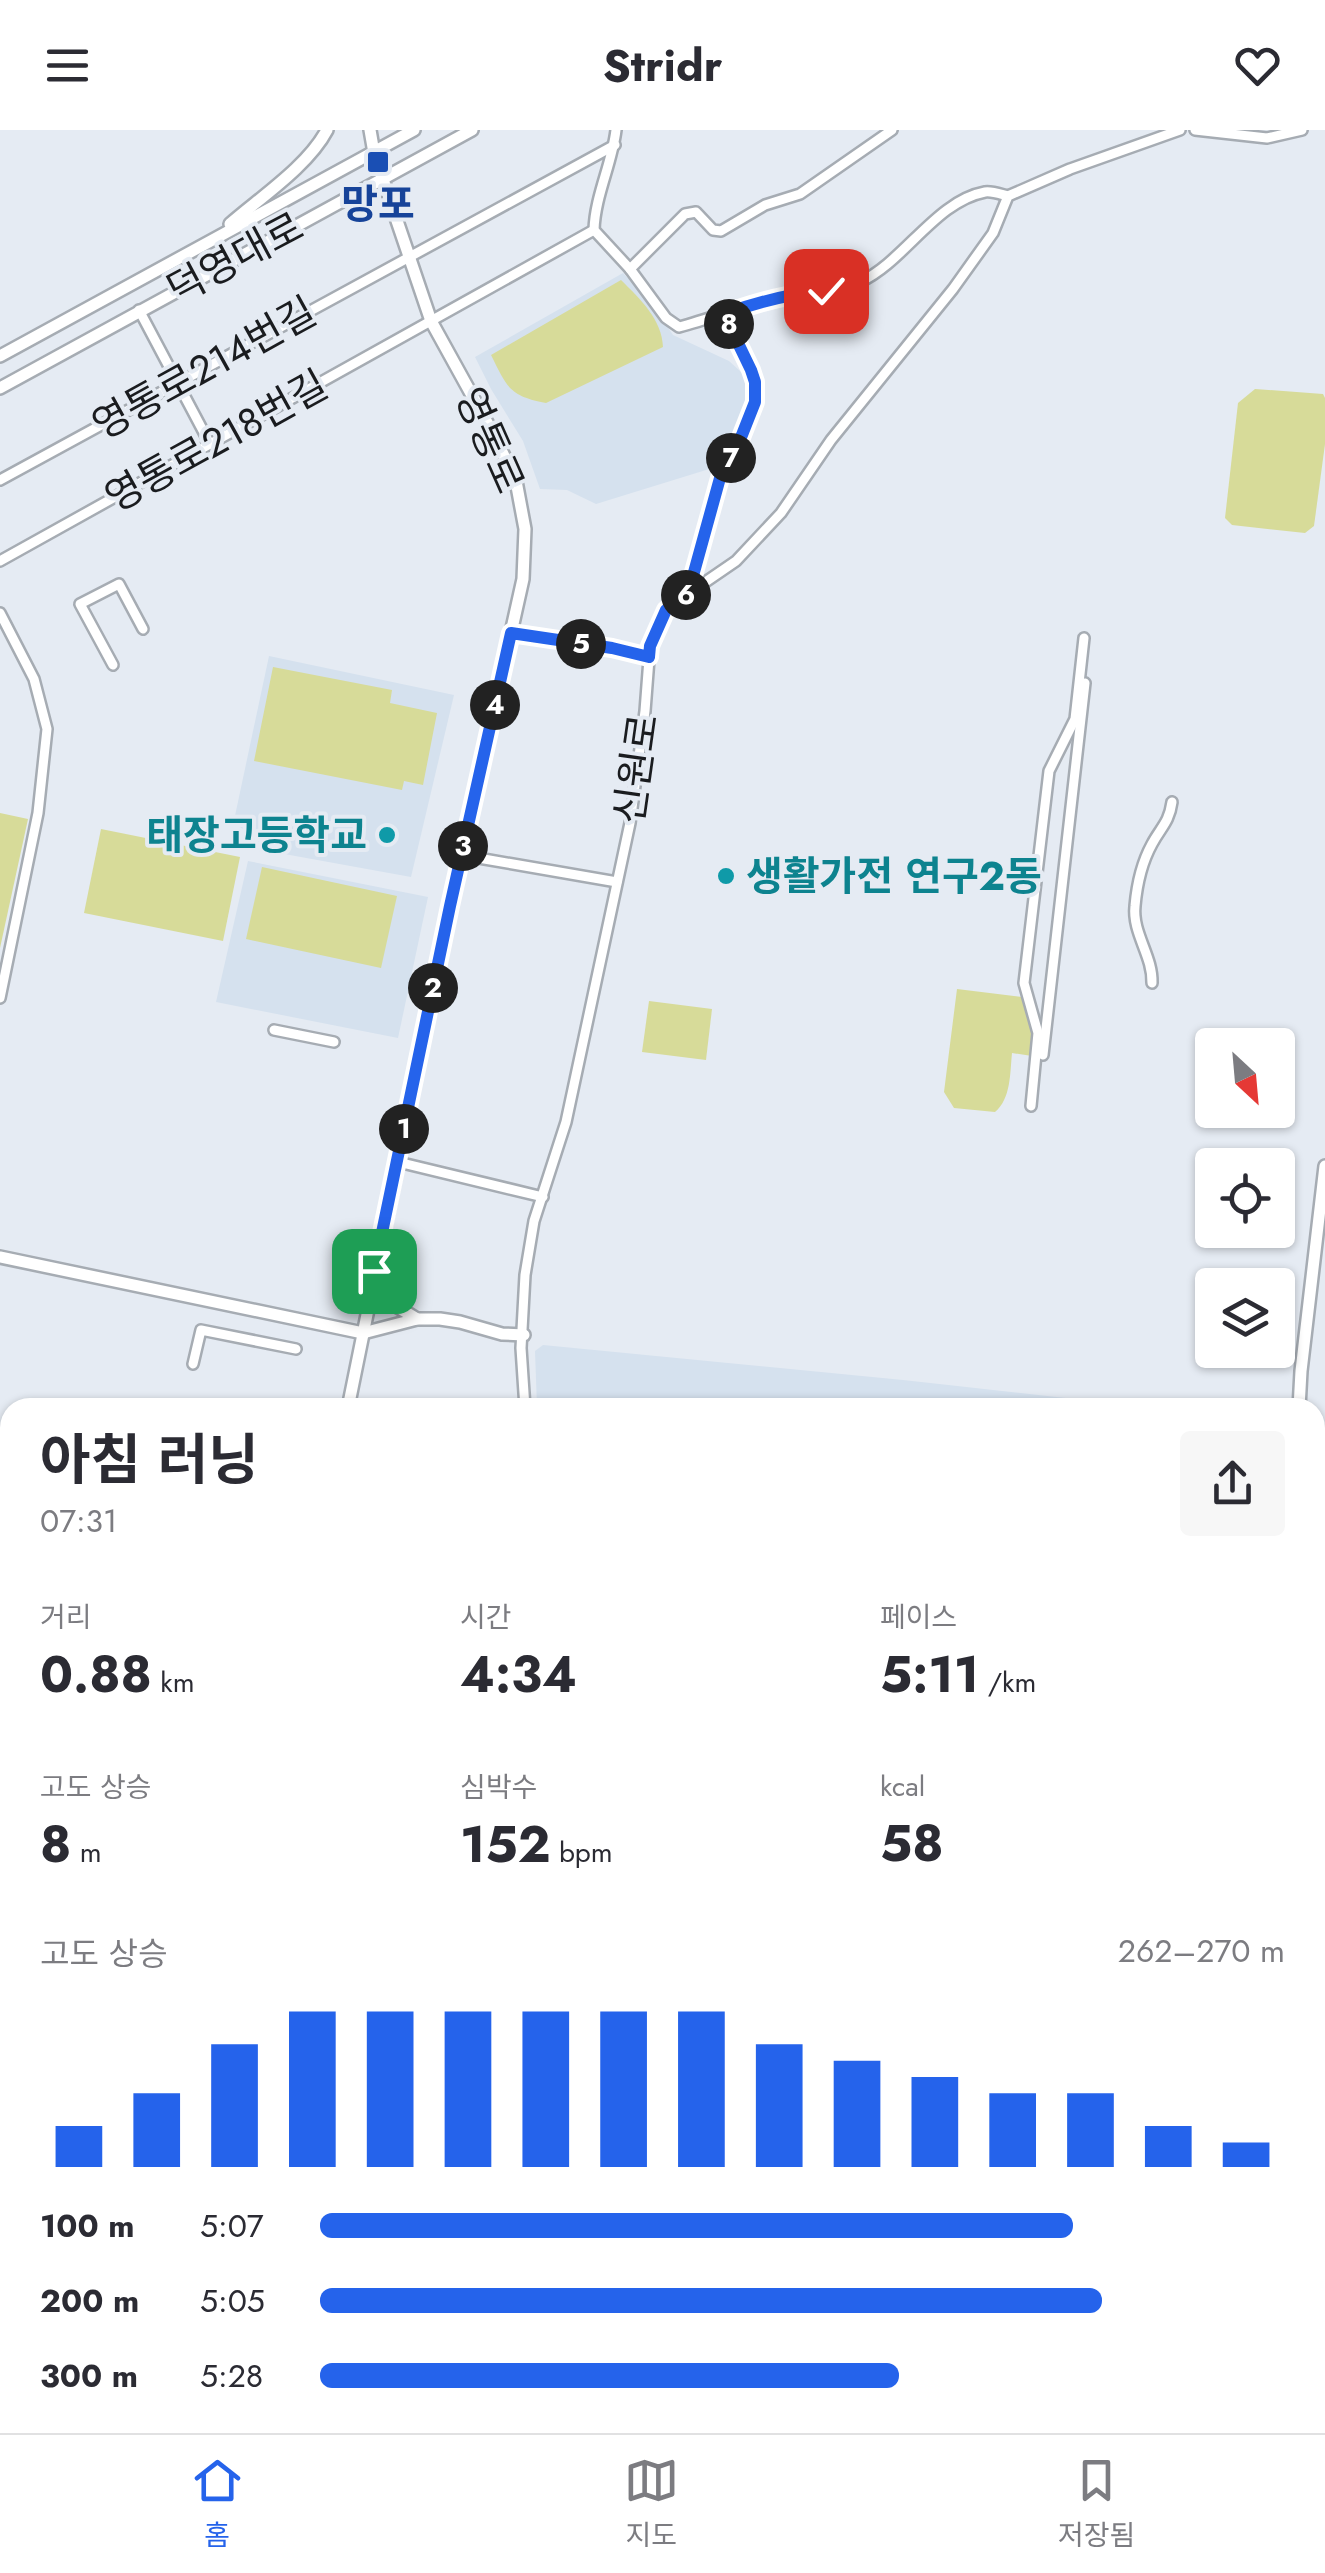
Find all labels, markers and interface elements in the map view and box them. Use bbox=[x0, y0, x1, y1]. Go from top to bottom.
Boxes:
text: Stridr bbox=[603, 33, 722, 98]
icon: menu bbox=[40, 38, 95, 93]
icon: heart bbox=[1230, 38, 1285, 93]
marker: 망포 bbox=[365, 149, 391, 175]
place label: 망포 bbox=[341, 175, 415, 233]
street label: 덕영대로 bbox=[156, 198, 314, 318]
pin bbox=[784, 249, 869, 334]
icon: check bbox=[799, 264, 854, 319]
street label: 영통로214번길 bbox=[81, 282, 327, 454]
pin: 8 bbox=[704, 299, 754, 349]
text: 8 bbox=[720, 303, 738, 344]
street label: 영통로218번길 bbox=[94, 356, 338, 526]
street label: 영통로 bbox=[441, 378, 539, 502]
pin: 7 bbox=[706, 433, 756, 483]
text: 7 bbox=[723, 437, 739, 478]
pin: 6 bbox=[661, 570, 711, 620]
text: 6 bbox=[677, 574, 695, 615]
pin: 5 bbox=[556, 619, 606, 669]
text: 5 bbox=[572, 623, 590, 664]
pin: 4 bbox=[470, 680, 520, 730]
text: 4 bbox=[485, 684, 505, 725]
street label: 신원로 bbox=[600, 710, 672, 828]
place label: 태장고등학교 bbox=[146, 806, 367, 864]
pin: 3 bbox=[438, 821, 488, 871]
marker: 태장고등학교 bbox=[376, 824, 398, 846]
text: 3 bbox=[454, 825, 472, 866]
place label: 생활가전 연구2동 bbox=[746, 847, 1042, 905]
marker: 생활가전 연구2동 bbox=[715, 865, 737, 887]
pin: 2 bbox=[408, 963, 458, 1013]
text: 2 bbox=[424, 967, 442, 1008]
north arrow bbox=[1195, 1028, 1295, 1128]
map controls bbox=[1195, 1028, 1295, 1368]
pin: 1 bbox=[379, 1104, 429, 1154]
text: 1 bbox=[397, 1108, 411, 1149]
button: locate bbox=[1195, 1148, 1295, 1248]
pin bbox=[332, 1229, 417, 1314]
icon: arrive bbox=[347, 1244, 402, 1299]
button: layers bbox=[1195, 1268, 1295, 1368]
text: 아침 러닝 bbox=[40, 1420, 259, 1500]
button: share bbox=[1180, 1431, 1285, 1536]
text: 07:31 bbox=[40, 1498, 117, 1544]
text: 거리 bbox=[40, 1597, 92, 1638]
text: 시간 bbox=[460, 1597, 512, 1638]
text: 페이스 bbox=[880, 1597, 957, 1638]
text: 0.88 bbox=[40, 1638, 152, 1711]
text: 4:34 bbox=[460, 1638, 577, 1711]
text: 5:11 bbox=[880, 1638, 979, 1711]
text: km bbox=[152, 1662, 194, 1703]
text: /km bbox=[979, 1662, 1036, 1703]
text: kcal bbox=[880, 1766, 925, 1807]
text: 고도 상승 bbox=[40, 1767, 151, 1808]
text: 심박수 bbox=[460, 1767, 537, 1808]
text: 58 bbox=[880, 1807, 944, 1880]
text: 8 bbox=[40, 1808, 71, 1881]
text: 152 bbox=[460, 1808, 551, 1881]
text: m bbox=[71, 1832, 102, 1873]
text: bpm bbox=[551, 1832, 613, 1873]
text: 262–270 m bbox=[1118, 1928, 1285, 1974]
text: 고도 상승 bbox=[40, 1931, 167, 1977]
text: 100 m bbox=[40, 2203, 135, 2249]
text: 5:07 bbox=[200, 2203, 264, 2249]
text: 200 m bbox=[40, 2278, 139, 2324]
text: 5:05 bbox=[200, 2278, 265, 2324]
text: 300 m bbox=[40, 2353, 138, 2399]
text: 5:28 bbox=[200, 2353, 263, 2399]
tab: 홈 bbox=[190, 2453, 245, 2556]
tab: 지도 bbox=[624, 2453, 679, 2556]
tab: 저장됨 bbox=[1058, 2453, 1135, 2556]

